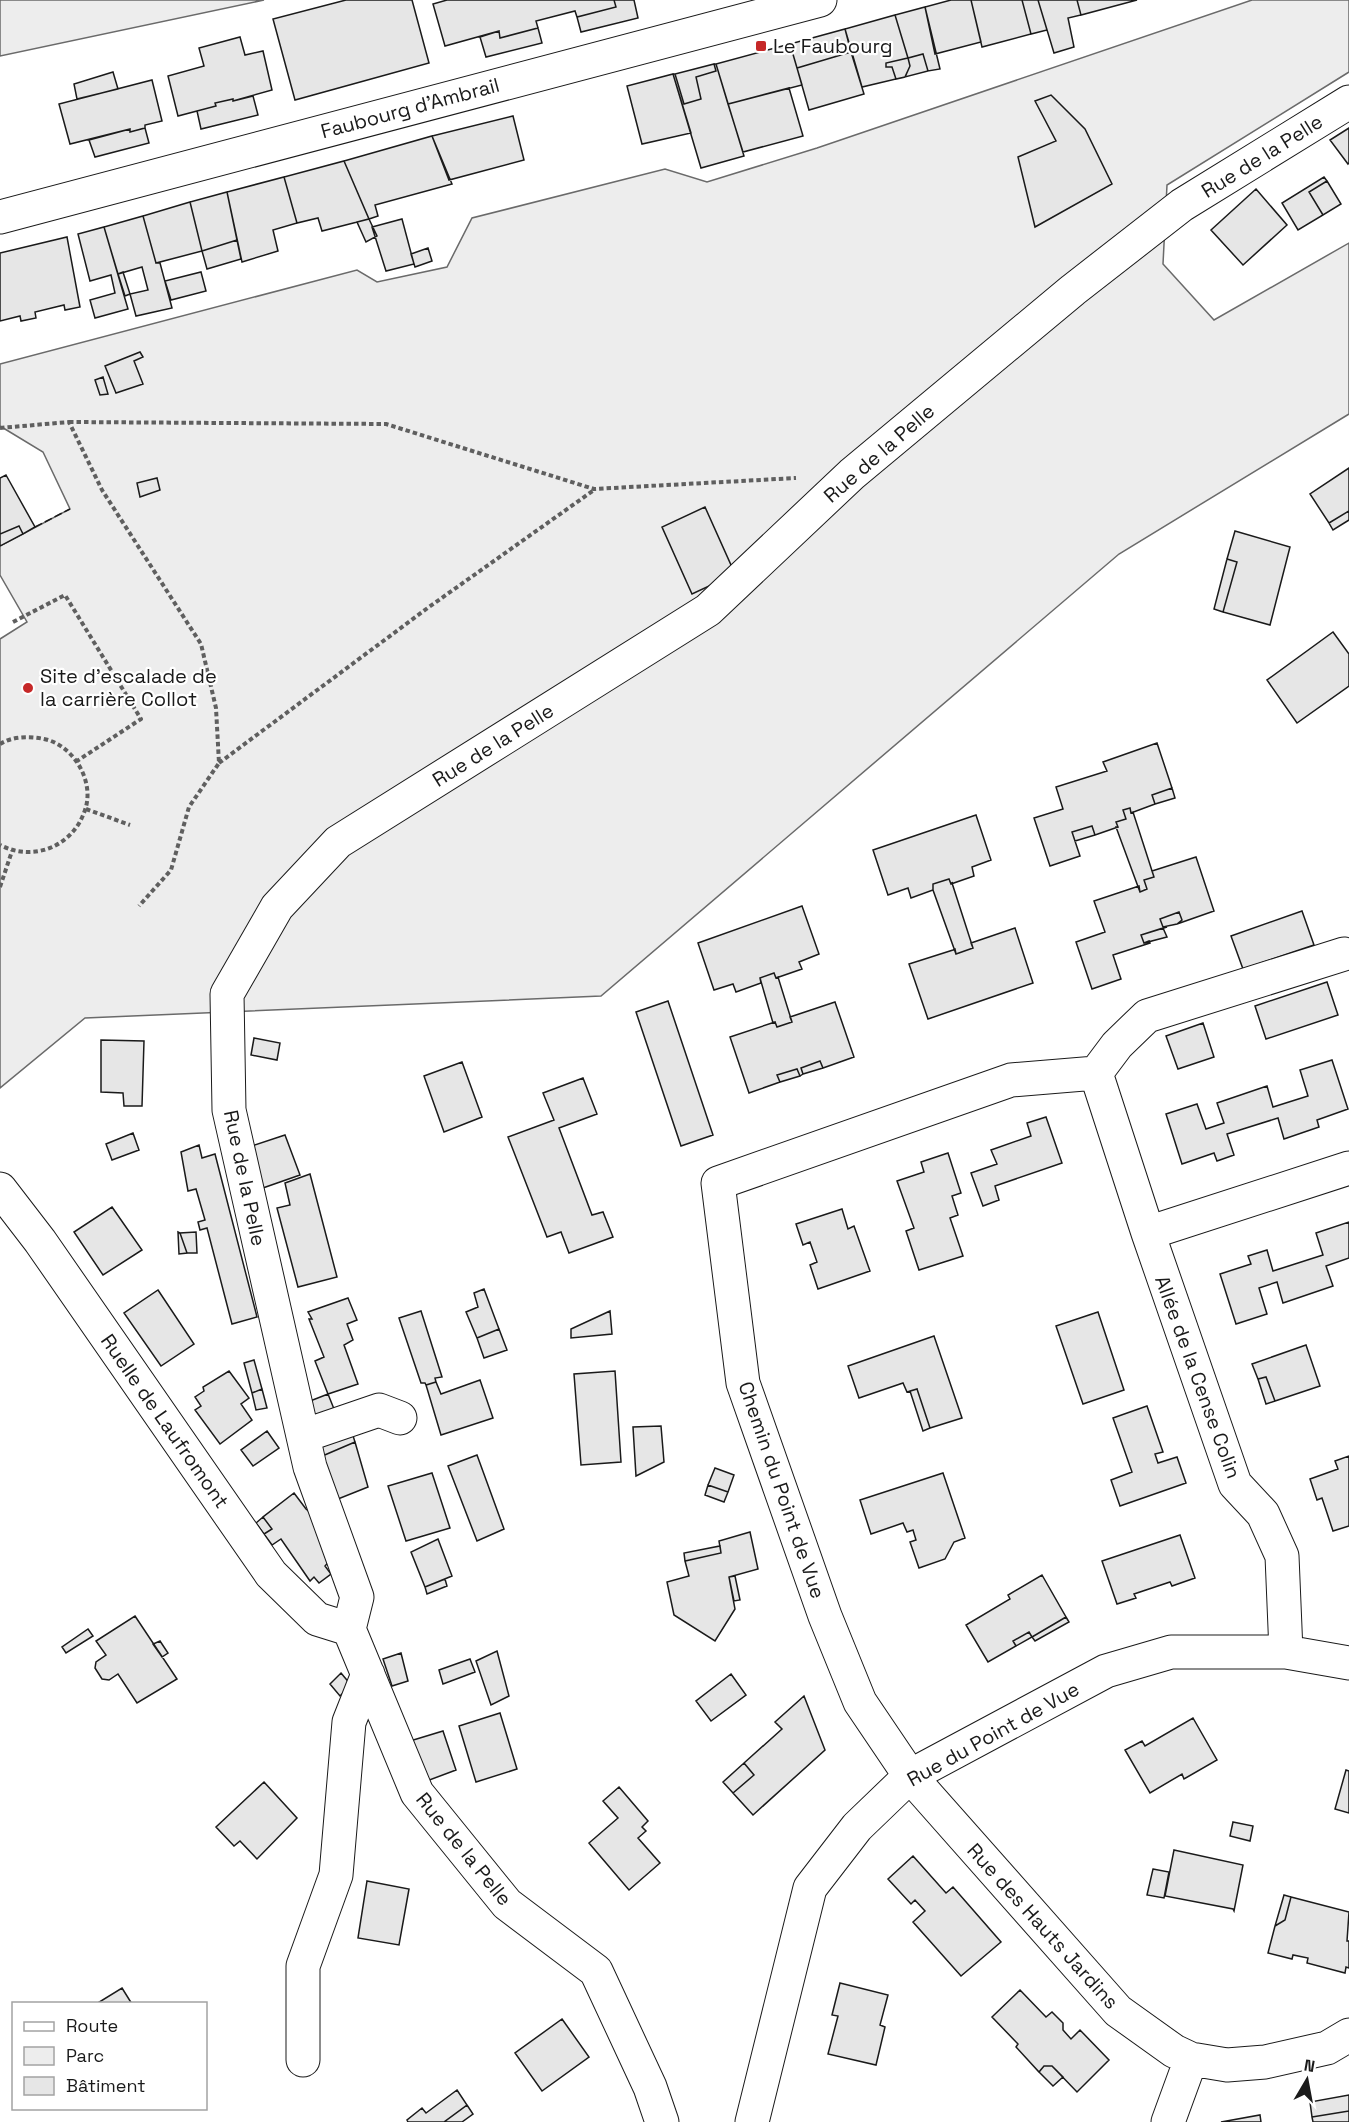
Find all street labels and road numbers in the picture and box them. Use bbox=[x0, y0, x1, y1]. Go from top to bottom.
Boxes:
street label: Faubourg d'Ambrail bbox=[318, 72, 502, 144]
street label: Rue de la Pelle bbox=[1196, 108, 1328, 204]
street label: Rue de la Pelle bbox=[818, 398, 940, 508]
street label: Rue de la Pelle bbox=[427, 697, 559, 793]
street label: Rue de la Pelle bbox=[218, 1108, 272, 1248]
street label: Allée de la Cense Colin bbox=[1149, 1272, 1247, 1482]
street label: Ruelle de Laufromont bbox=[95, 1329, 235, 1513]
street label: Chemin du Point de Vue bbox=[733, 1378, 831, 1602]
street label: Rue du Point de Vue bbox=[902, 1676, 1084, 1792]
street label: Rue de la Pelle bbox=[410, 1787, 518, 1911]
street label: Rue des Hauts Jardins bbox=[962, 1838, 1124, 2014]

